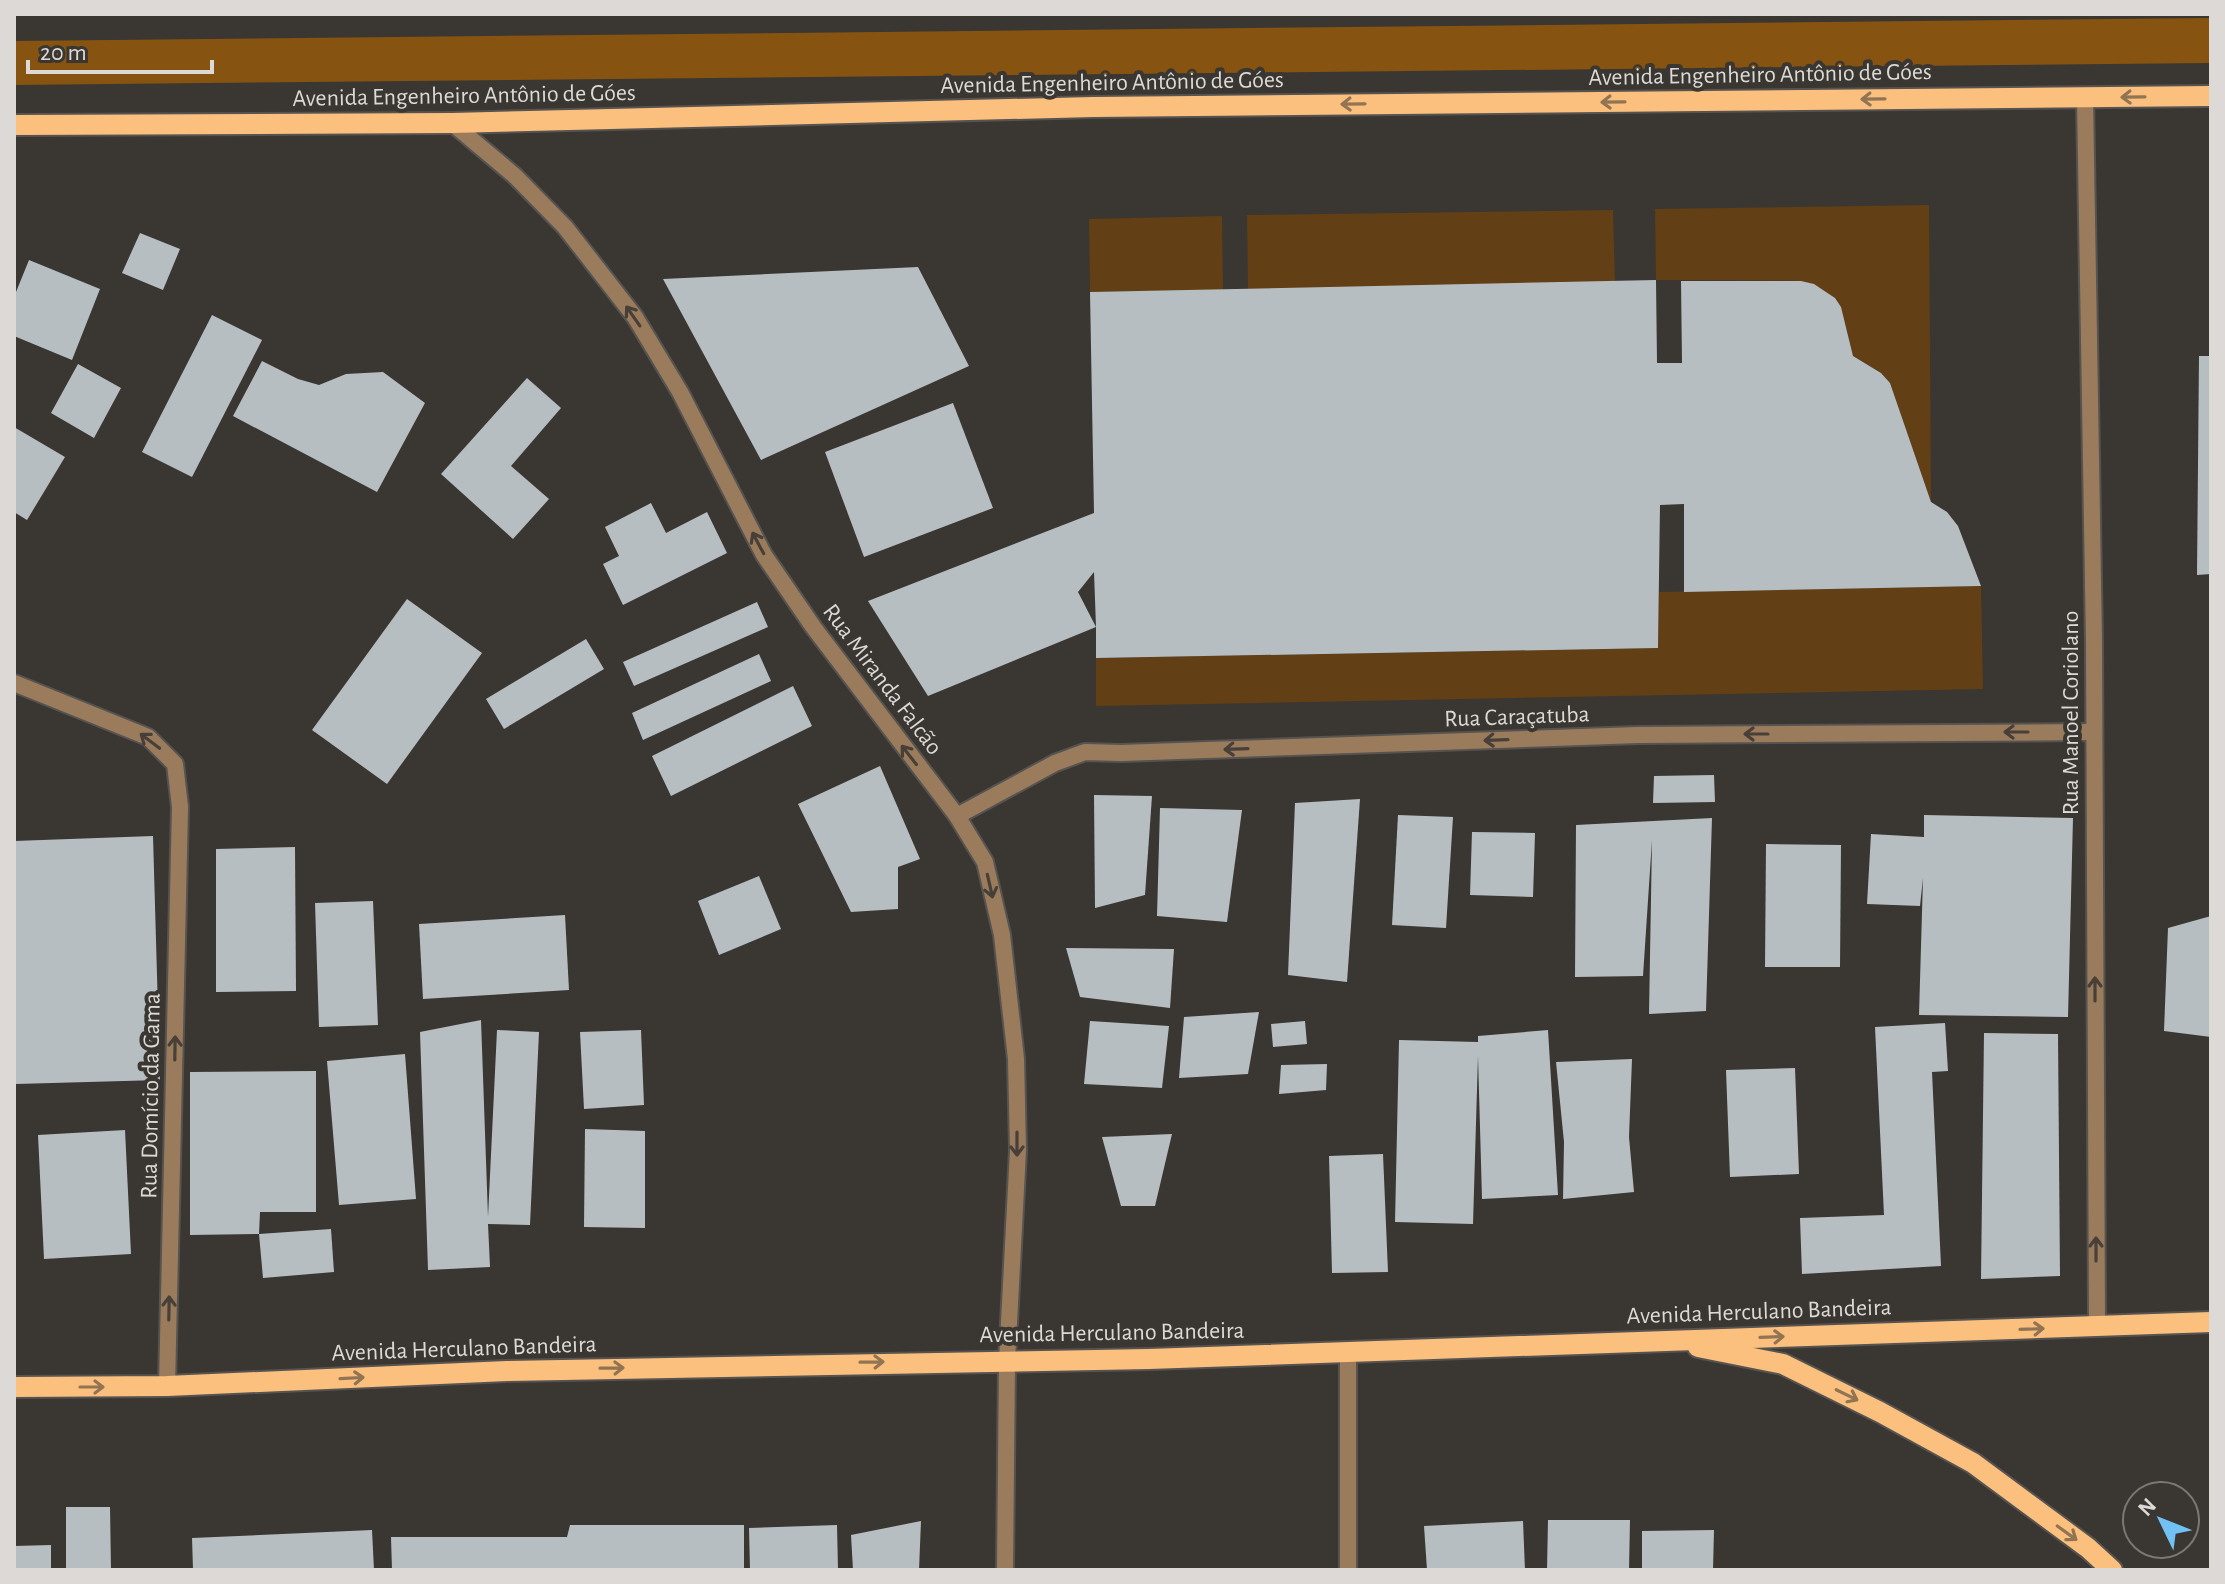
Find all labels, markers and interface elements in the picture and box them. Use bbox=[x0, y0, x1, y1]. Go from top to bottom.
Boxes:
scale bar bbox=[28, 24, 212, 74]
text: 20 m bbox=[40, 41, 87, 65]
street label: Avenida Engenheiro Antônio de Góes bbox=[1588, 60, 1932, 90]
street label: Avenida Engenheiro Antônio de Góes bbox=[940, 68, 1284, 98]
street label: Avenida Engenheiro Antônio de Góes bbox=[292, 81, 636, 111]
one-way arrow bbox=[2120, 90, 2147, 105]
one-way arrow bbox=[1860, 91, 1887, 107]
one-way arrow bbox=[1600, 94, 1627, 110]
one-way arrow bbox=[1340, 96, 1367, 112]
one-way arrow bbox=[625, 305, 641, 327]
one-way arrow bbox=[750, 532, 766, 556]
street label: Rua Miranda Falcão bbox=[818, 600, 946, 759]
street label: Rua Manoel Coriolano bbox=[2059, 611, 2083, 815]
street label: Rua Caraçatuba bbox=[1444, 702, 1590, 732]
one-way arrow bbox=[2003, 724, 2030, 740]
one-way arrow bbox=[1743, 727, 1770, 742]
one-way arrow bbox=[140, 733, 161, 750]
one-way arrow bbox=[1483, 733, 1510, 748]
one-way arrow bbox=[1223, 742, 1250, 757]
one-way arrow bbox=[900, 745, 917, 766]
one-way arrow bbox=[984, 873, 999, 898]
one-way arrow bbox=[2087, 976, 2103, 1003]
street label: Rua Domício da Gama bbox=[137, 993, 165, 1199]
one-way arrow bbox=[167, 1035, 182, 1062]
one-way arrow bbox=[1009, 1130, 1025, 1157]
one-way arrow bbox=[2088, 1236, 2104, 1263]
one-way arrow bbox=[161, 1295, 177, 1322]
street label: Avenida Herculano Bandeira bbox=[1626, 1295, 1892, 1329]
street label: Avenida Herculano Bandeira bbox=[979, 1319, 1245, 1347]
one-way arrow bbox=[2018, 1321, 2045, 1336]
one-way arrow bbox=[1758, 1329, 1785, 1344]
street label: Avenida Herculano Bandeira bbox=[331, 1332, 597, 1366]
one-way arrow bbox=[858, 1355, 885, 1370]
one-way arrow bbox=[598, 1361, 625, 1376]
one-way arrow bbox=[338, 1370, 365, 1385]
one-way arrow bbox=[78, 1379, 105, 1395]
one-way arrow bbox=[1834, 1388, 1858, 1403]
north arrow bbox=[2121, 1480, 2201, 1560]
text: N bbox=[2134, 1494, 2160, 1520]
one-way arrow bbox=[2056, 1524, 2077, 1541]

